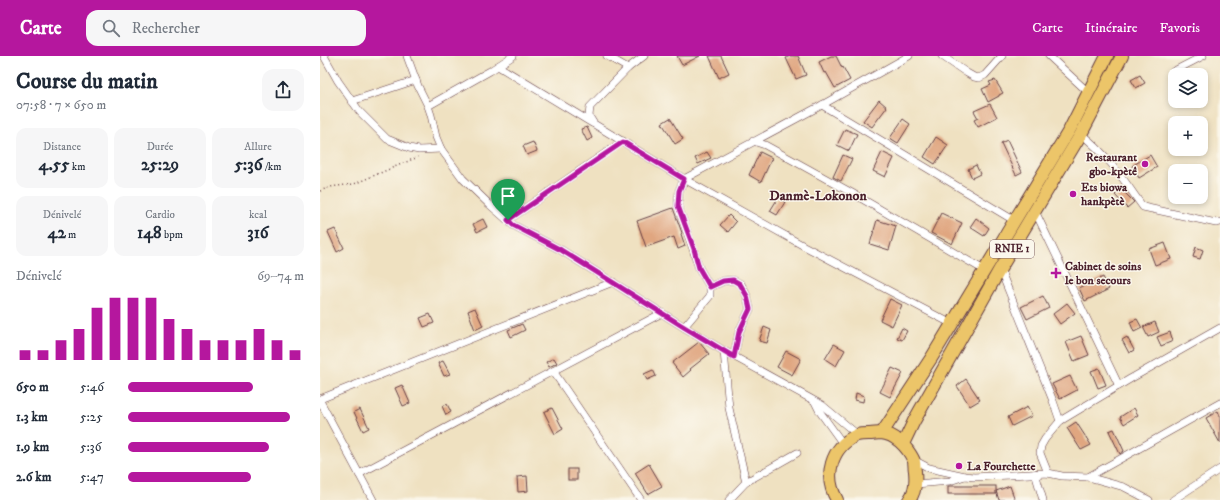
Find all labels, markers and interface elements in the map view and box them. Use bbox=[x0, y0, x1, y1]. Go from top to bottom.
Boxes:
search box bbox=[86, 10, 366, 46]
text: Carte bbox=[20, 17, 62, 40]
icon: search bbox=[100, 17, 122, 39]
text: Rechercher bbox=[132, 19, 200, 38]
text: Carte bbox=[1032, 19, 1063, 37]
text: Itinéraire bbox=[1085, 19, 1138, 37]
text: Favoris bbox=[1160, 19, 1200, 37]
text: Course du matin bbox=[16, 68, 158, 95]
map controls bbox=[1168, 68, 1208, 204]
button: layers bbox=[1168, 68, 1208, 108]
button: share bbox=[262, 69, 304, 111]
text: 07:58 · 7 × 650 m bbox=[16, 97, 106, 113]
button: + bbox=[1168, 116, 1208, 156]
text: Distance bbox=[43, 140, 81, 154]
text: Durée bbox=[147, 140, 173, 154]
text: Allure bbox=[244, 140, 272, 154]
place label: Restaurant gbo-kpètê bbox=[1086, 150, 1137, 179]
text: 4.55 bbox=[39, 154, 69, 176]
text: 25:29 bbox=[141, 154, 179, 176]
text: 5:36 bbox=[234, 154, 263, 176]
marker: Restaurant gbo-kpètê bbox=[1140, 159, 1150, 169]
text: km bbox=[69, 160, 86, 174]
text: /km bbox=[263, 160, 282, 174]
button: − bbox=[1168, 164, 1208, 204]
pin bbox=[491, 179, 525, 220]
place label: Ets biowa hankpètè bbox=[1080, 180, 1128, 209]
icon: arrive bbox=[497, 185, 519, 207]
district label: Danmè-Lokonon bbox=[769, 187, 867, 205]
marker: Ets biowa hankpètè bbox=[1068, 189, 1078, 199]
text: Dénivelé bbox=[43, 208, 81, 222]
text: Cardio bbox=[145, 208, 175, 222]
text: kcal bbox=[249, 208, 267, 222]
text: 42 bbox=[48, 222, 66, 244]
text: 148 bbox=[137, 222, 162, 244]
text: 316 bbox=[247, 222, 269, 244]
text: m bbox=[66, 228, 76, 242]
text: bpm bbox=[162, 228, 183, 242]
road number: RNIE 1 bbox=[990, 240, 1034, 258]
place label: Cabinet de soins le bon secours bbox=[1064, 259, 1141, 288]
marker: Cabinet de soins le bon secours bbox=[1050, 267, 1062, 279]
text: Dénivelé bbox=[16, 268, 62, 284]
text: 69–74 m bbox=[257, 268, 304, 284]
text: 650 m bbox=[16, 379, 49, 395]
text: 5:46 bbox=[80, 379, 104, 395]
text: 1.3 km bbox=[16, 409, 48, 425]
text: 5:25 bbox=[80, 409, 103, 425]
text: 1.9 km bbox=[16, 439, 49, 455]
text: 5:36 bbox=[80, 439, 101, 455]
place label: La Fourchette bbox=[967, 459, 1035, 474]
marker: La Fourchette bbox=[954, 461, 964, 471]
text: 2.6 km bbox=[16, 469, 51, 485]
text: 5:47 bbox=[80, 469, 104, 485]

